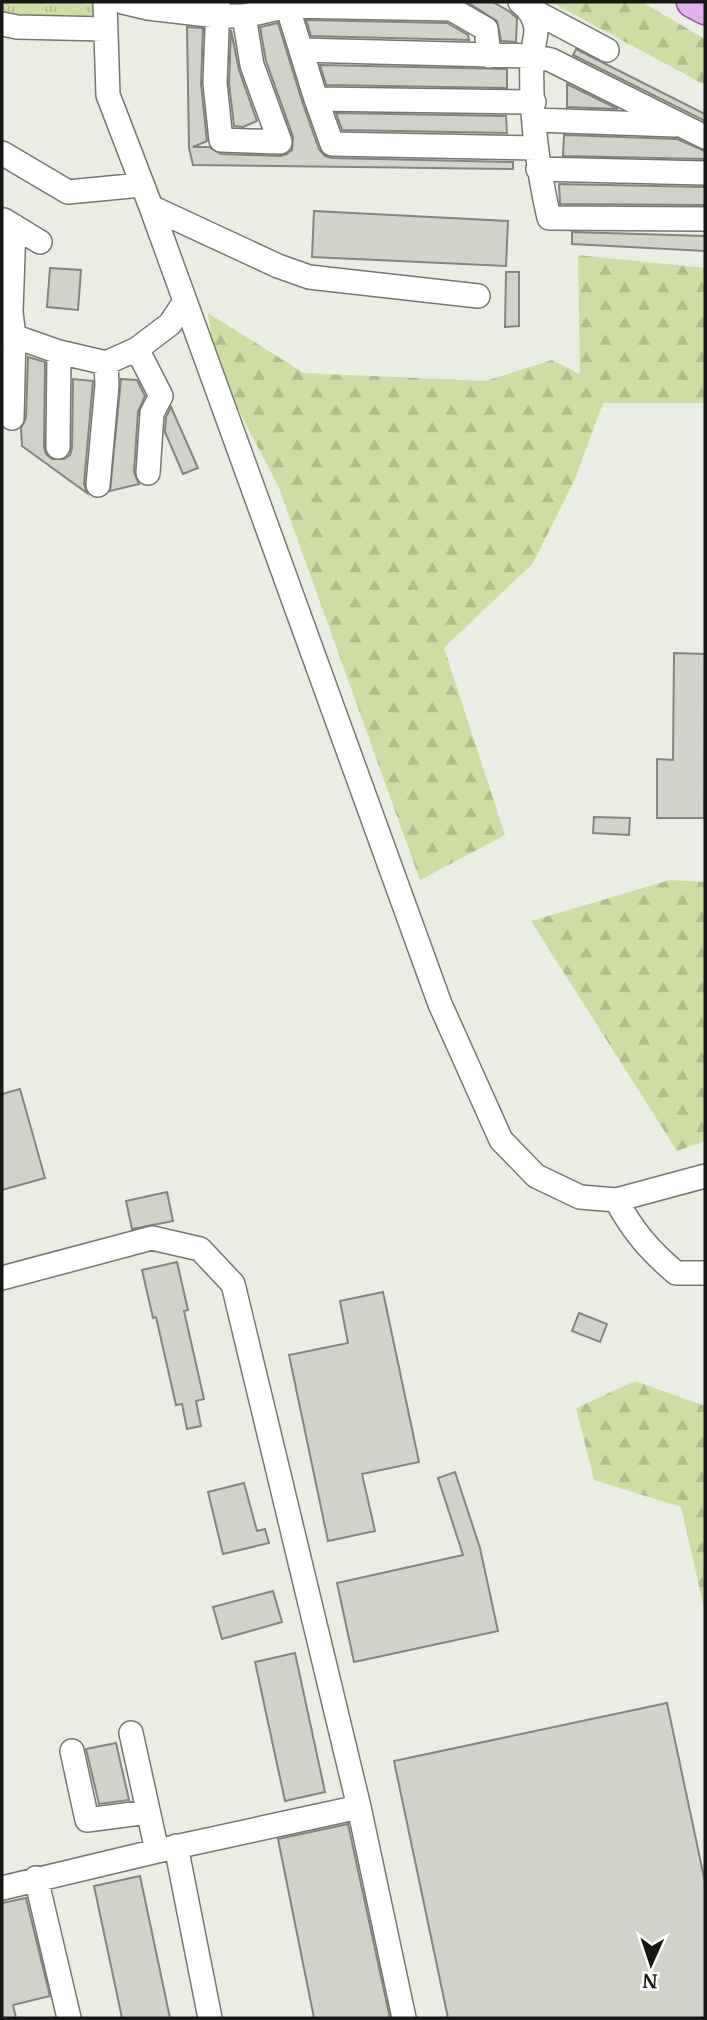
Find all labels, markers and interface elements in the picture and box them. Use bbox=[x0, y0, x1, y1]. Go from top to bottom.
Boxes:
north arrow bbox=[616, 1929, 686, 1999]
text: N bbox=[642, 1969, 658, 1993]

